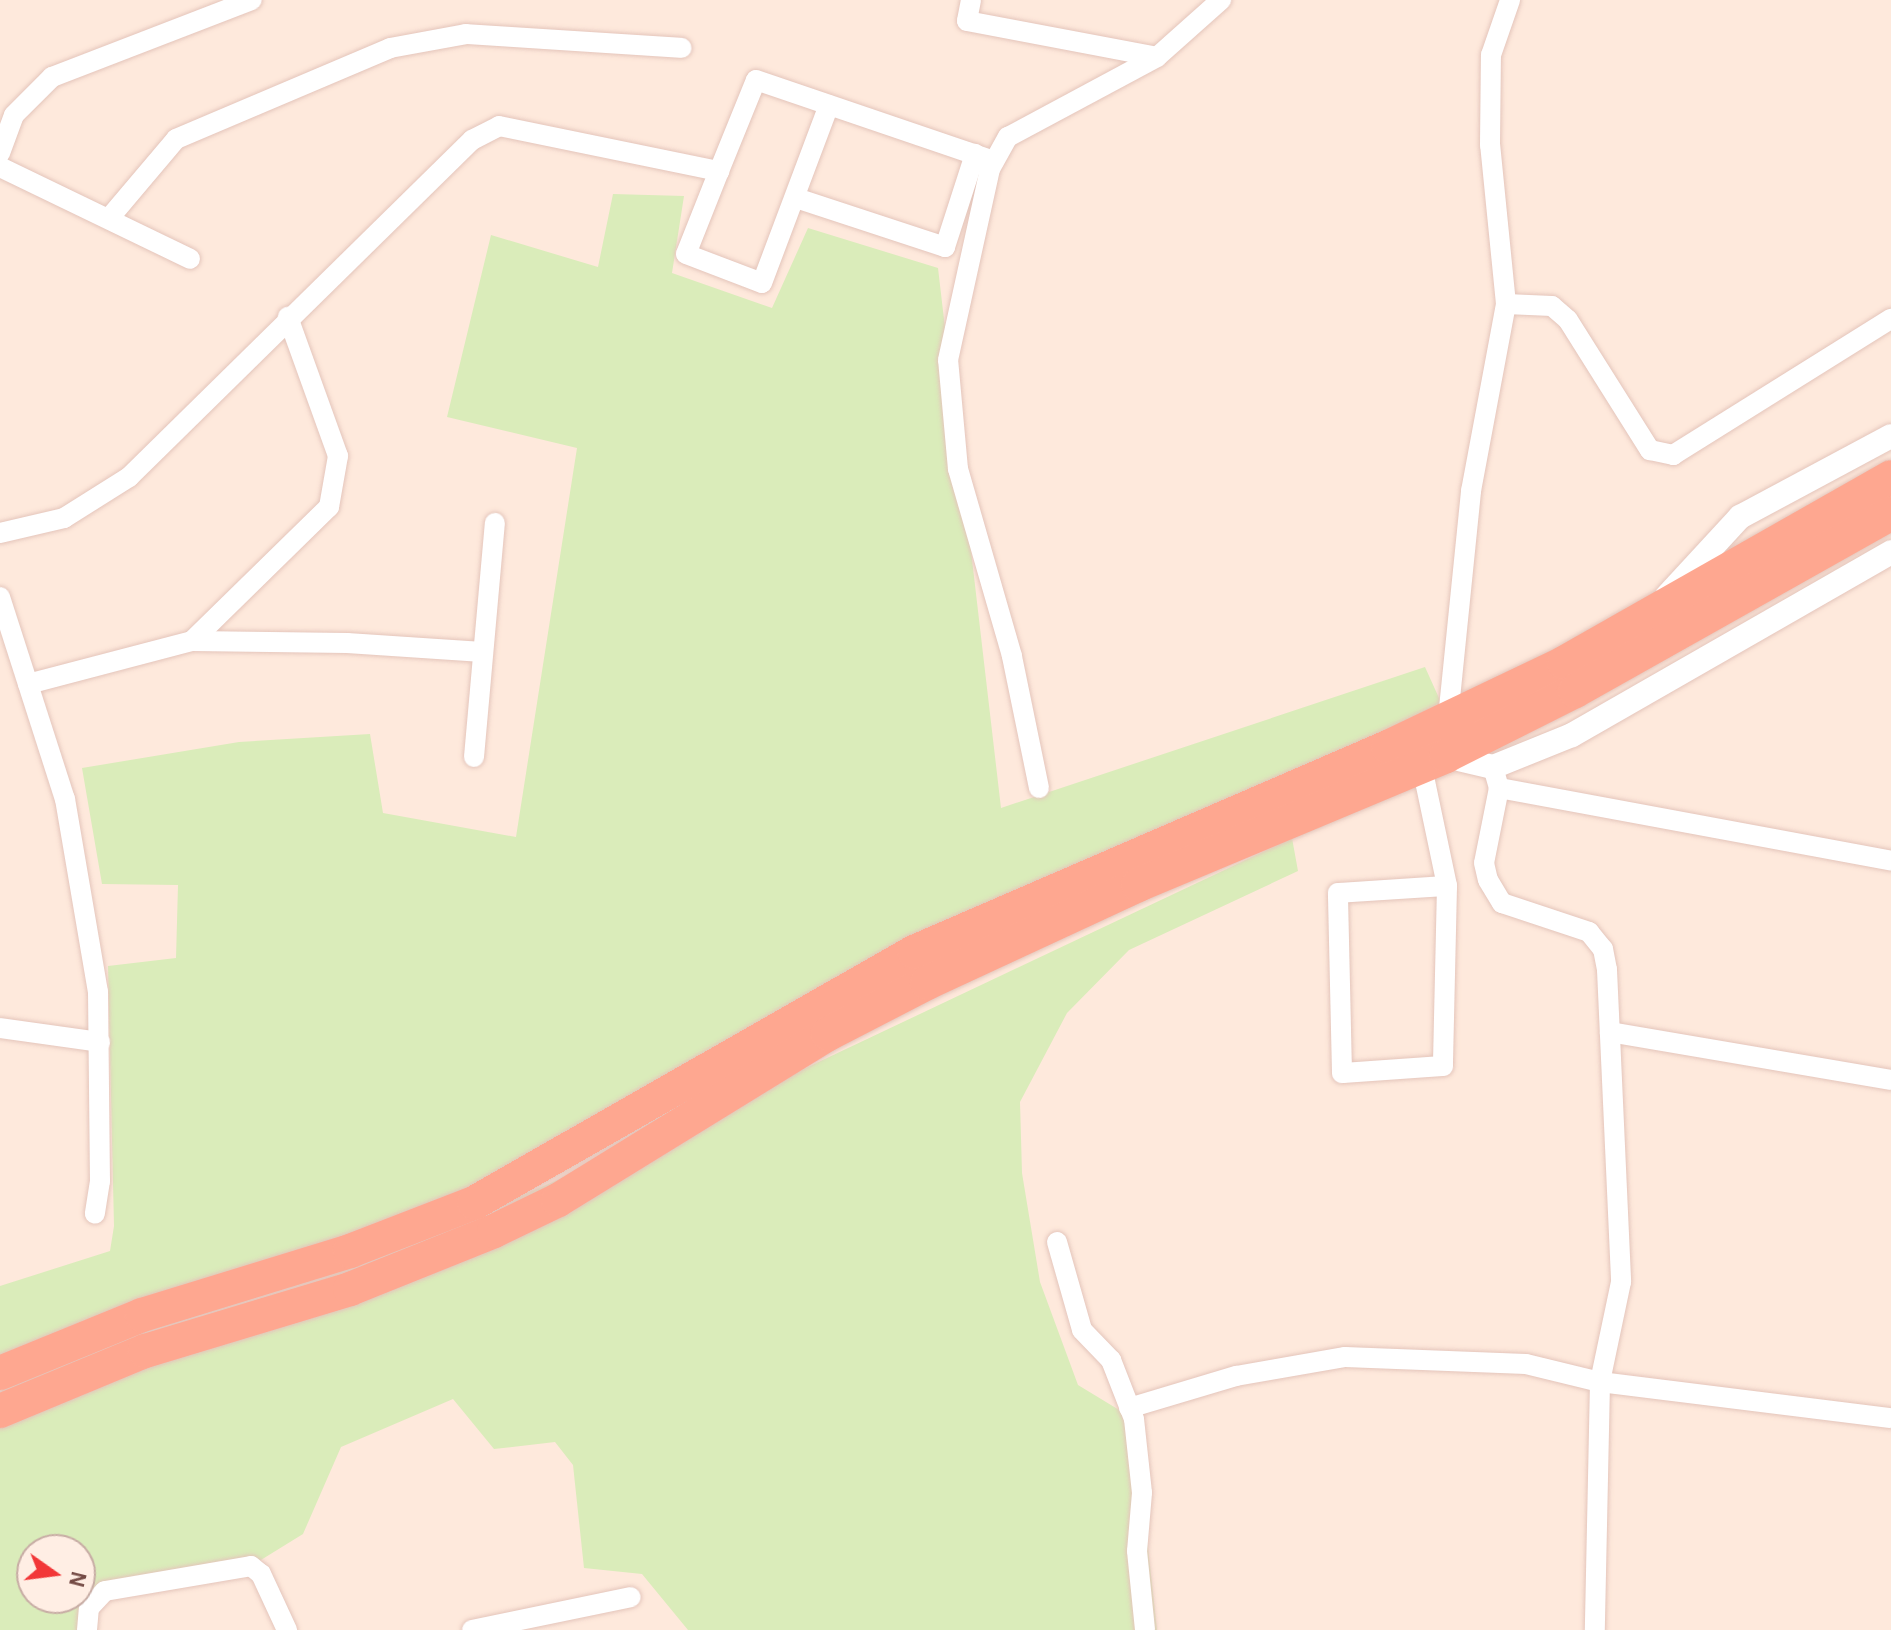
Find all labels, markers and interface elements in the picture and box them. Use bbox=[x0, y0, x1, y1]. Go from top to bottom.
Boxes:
north arrow bbox=[16, 1534, 96, 1614]
text: N bbox=[65, 1569, 90, 1589]

